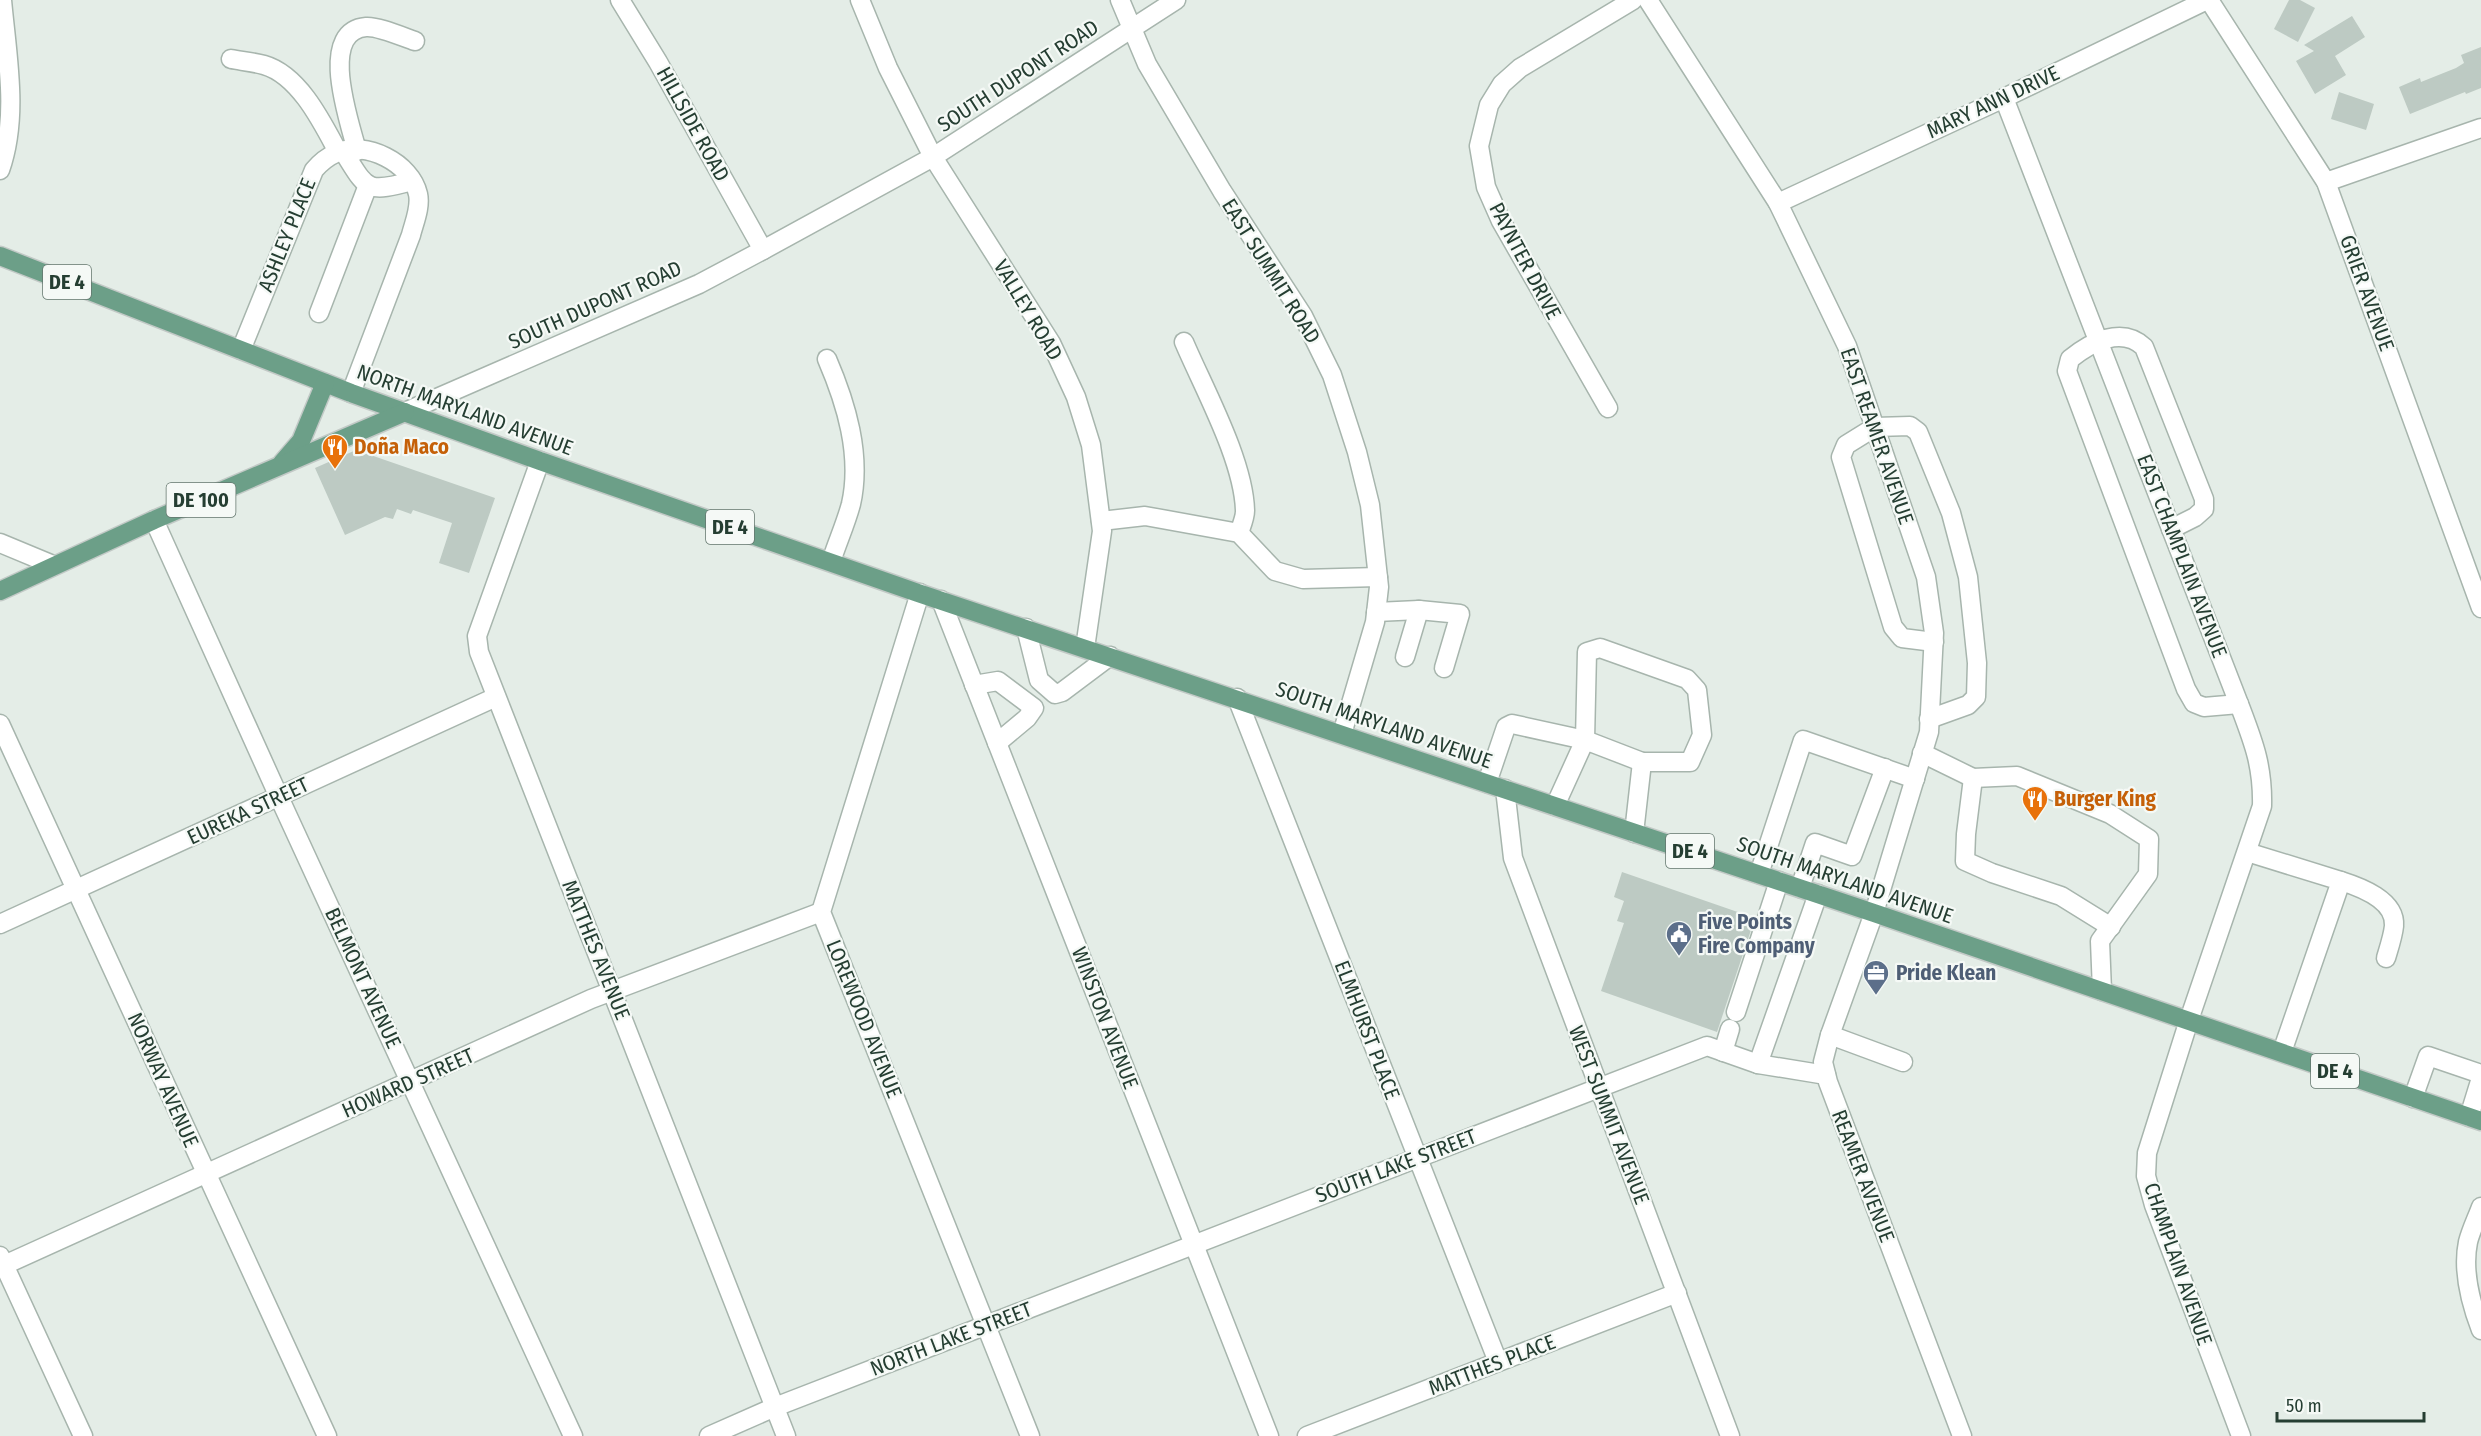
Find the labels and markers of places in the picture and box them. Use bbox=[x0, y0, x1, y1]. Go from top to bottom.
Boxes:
restaurant icon: Doña Maco bbox=[320, 432, 350, 470]
place label: Doña Maco bbox=[354, 434, 449, 460]
restaurant icon: Burger King bbox=[2020, 784, 2050, 822]
place label: Burger King bbox=[2054, 786, 2156, 812]
place label: Five Points Fire Company bbox=[1698, 909, 1816, 959]
public building icon: Five Points Fire Company bbox=[1664, 919, 1694, 957]
office icon: Pride Klean bbox=[1861, 958, 1891, 996]
place label: Pride Klean bbox=[1896, 960, 1996, 986]

